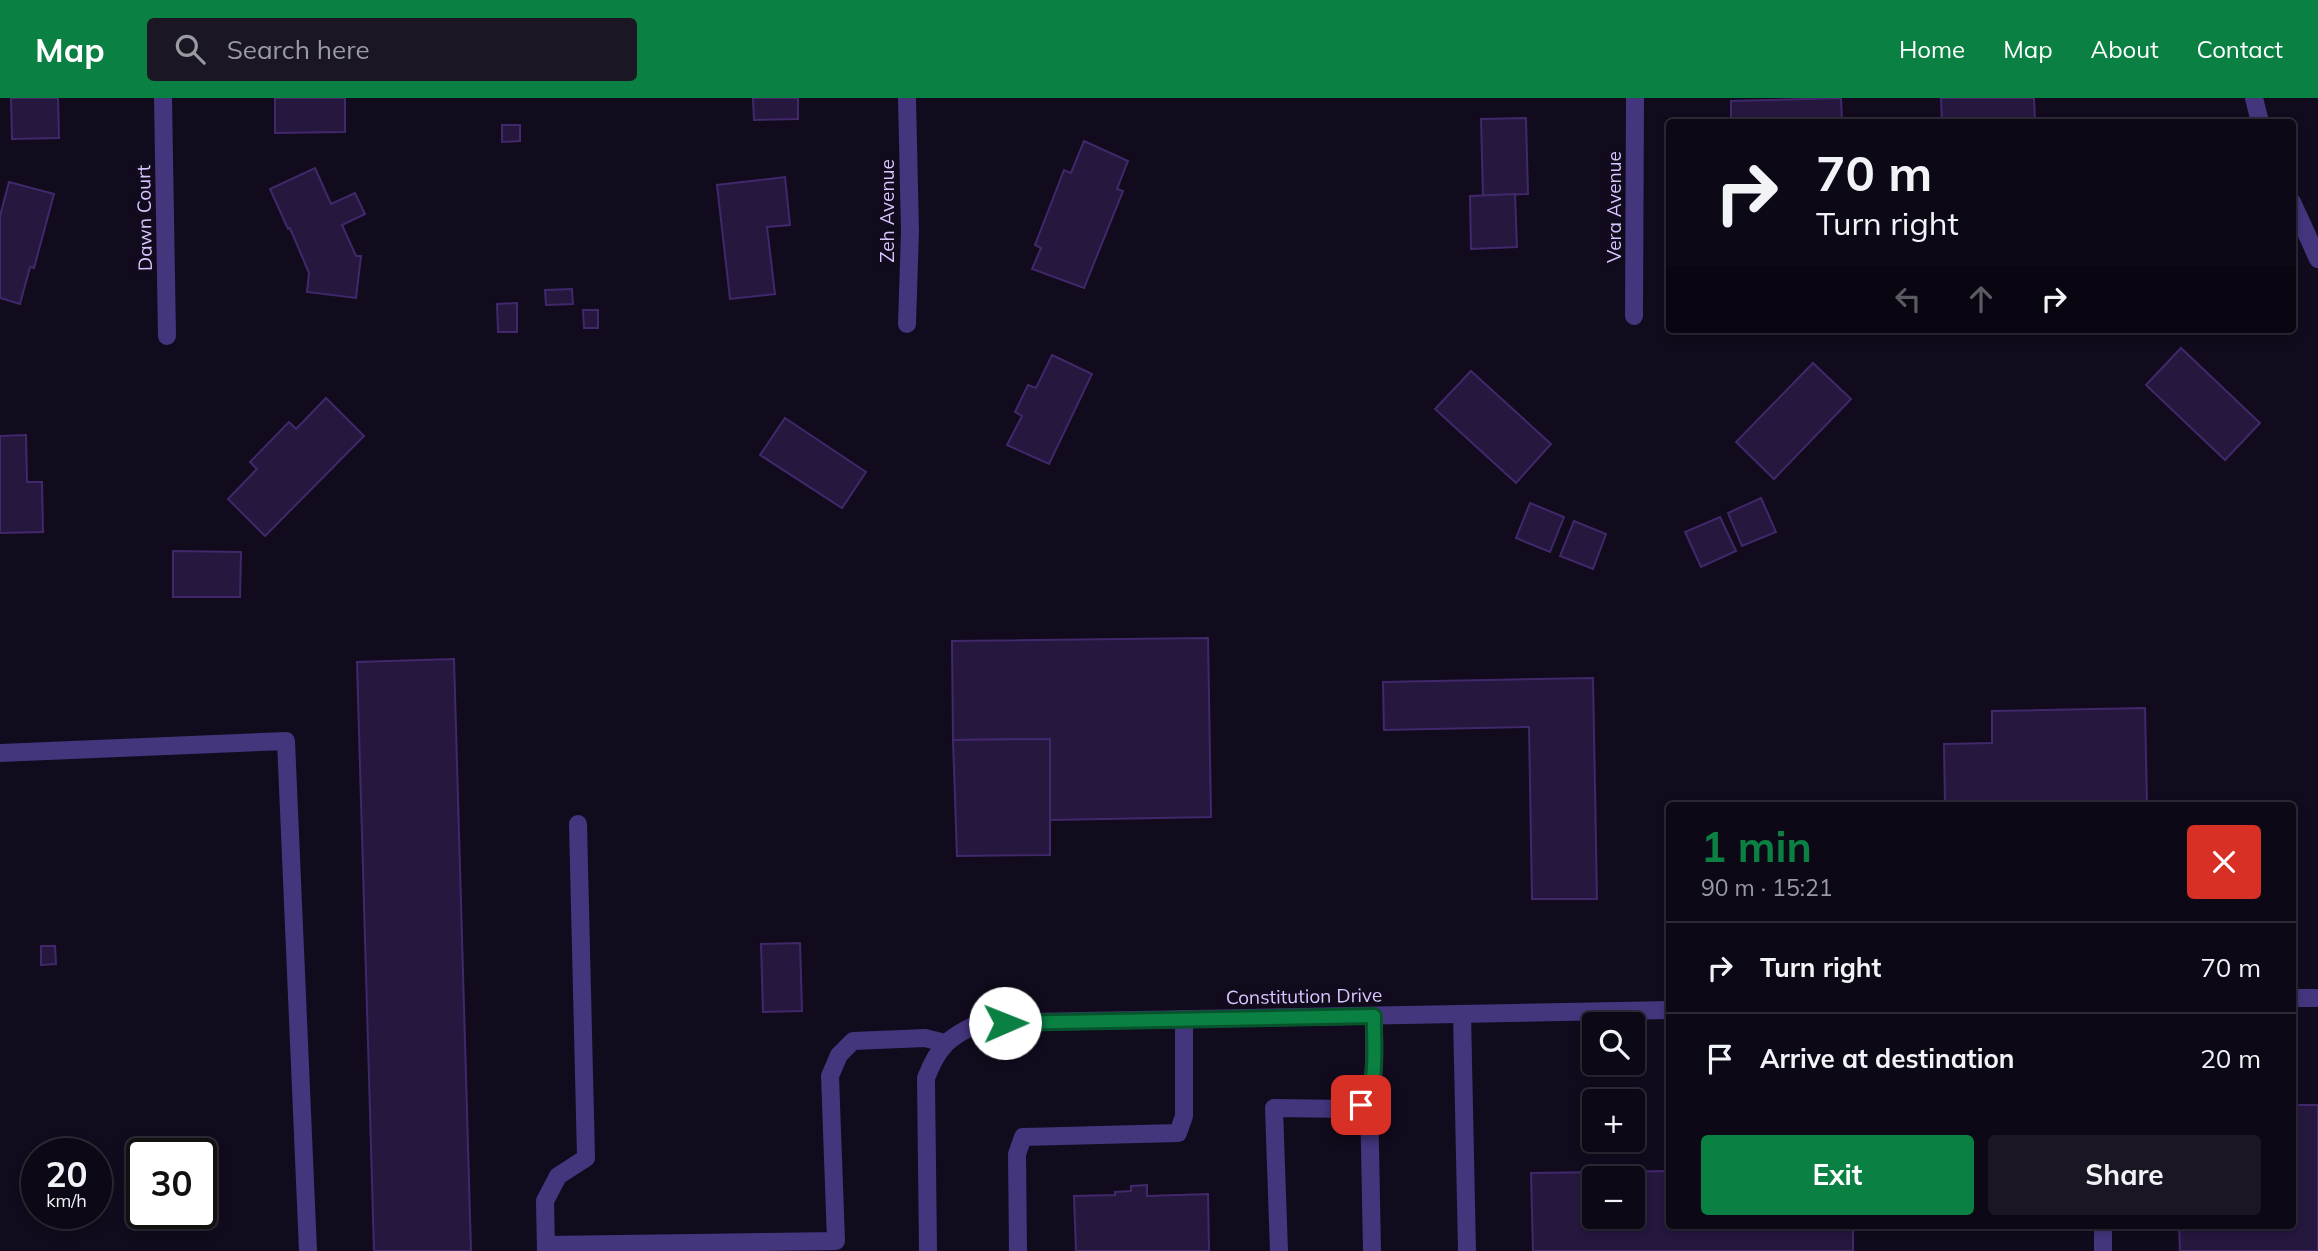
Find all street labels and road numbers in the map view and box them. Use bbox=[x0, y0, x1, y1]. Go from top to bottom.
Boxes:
street label: Vera Avenue bbox=[1602, 151, 1626, 263]
street label: Zeh Avenue bbox=[875, 159, 899, 263]
street label: Dawn Court bbox=[131, 164, 157, 271]
street label: Constitution Drive bbox=[1226, 983, 1382, 1009]

